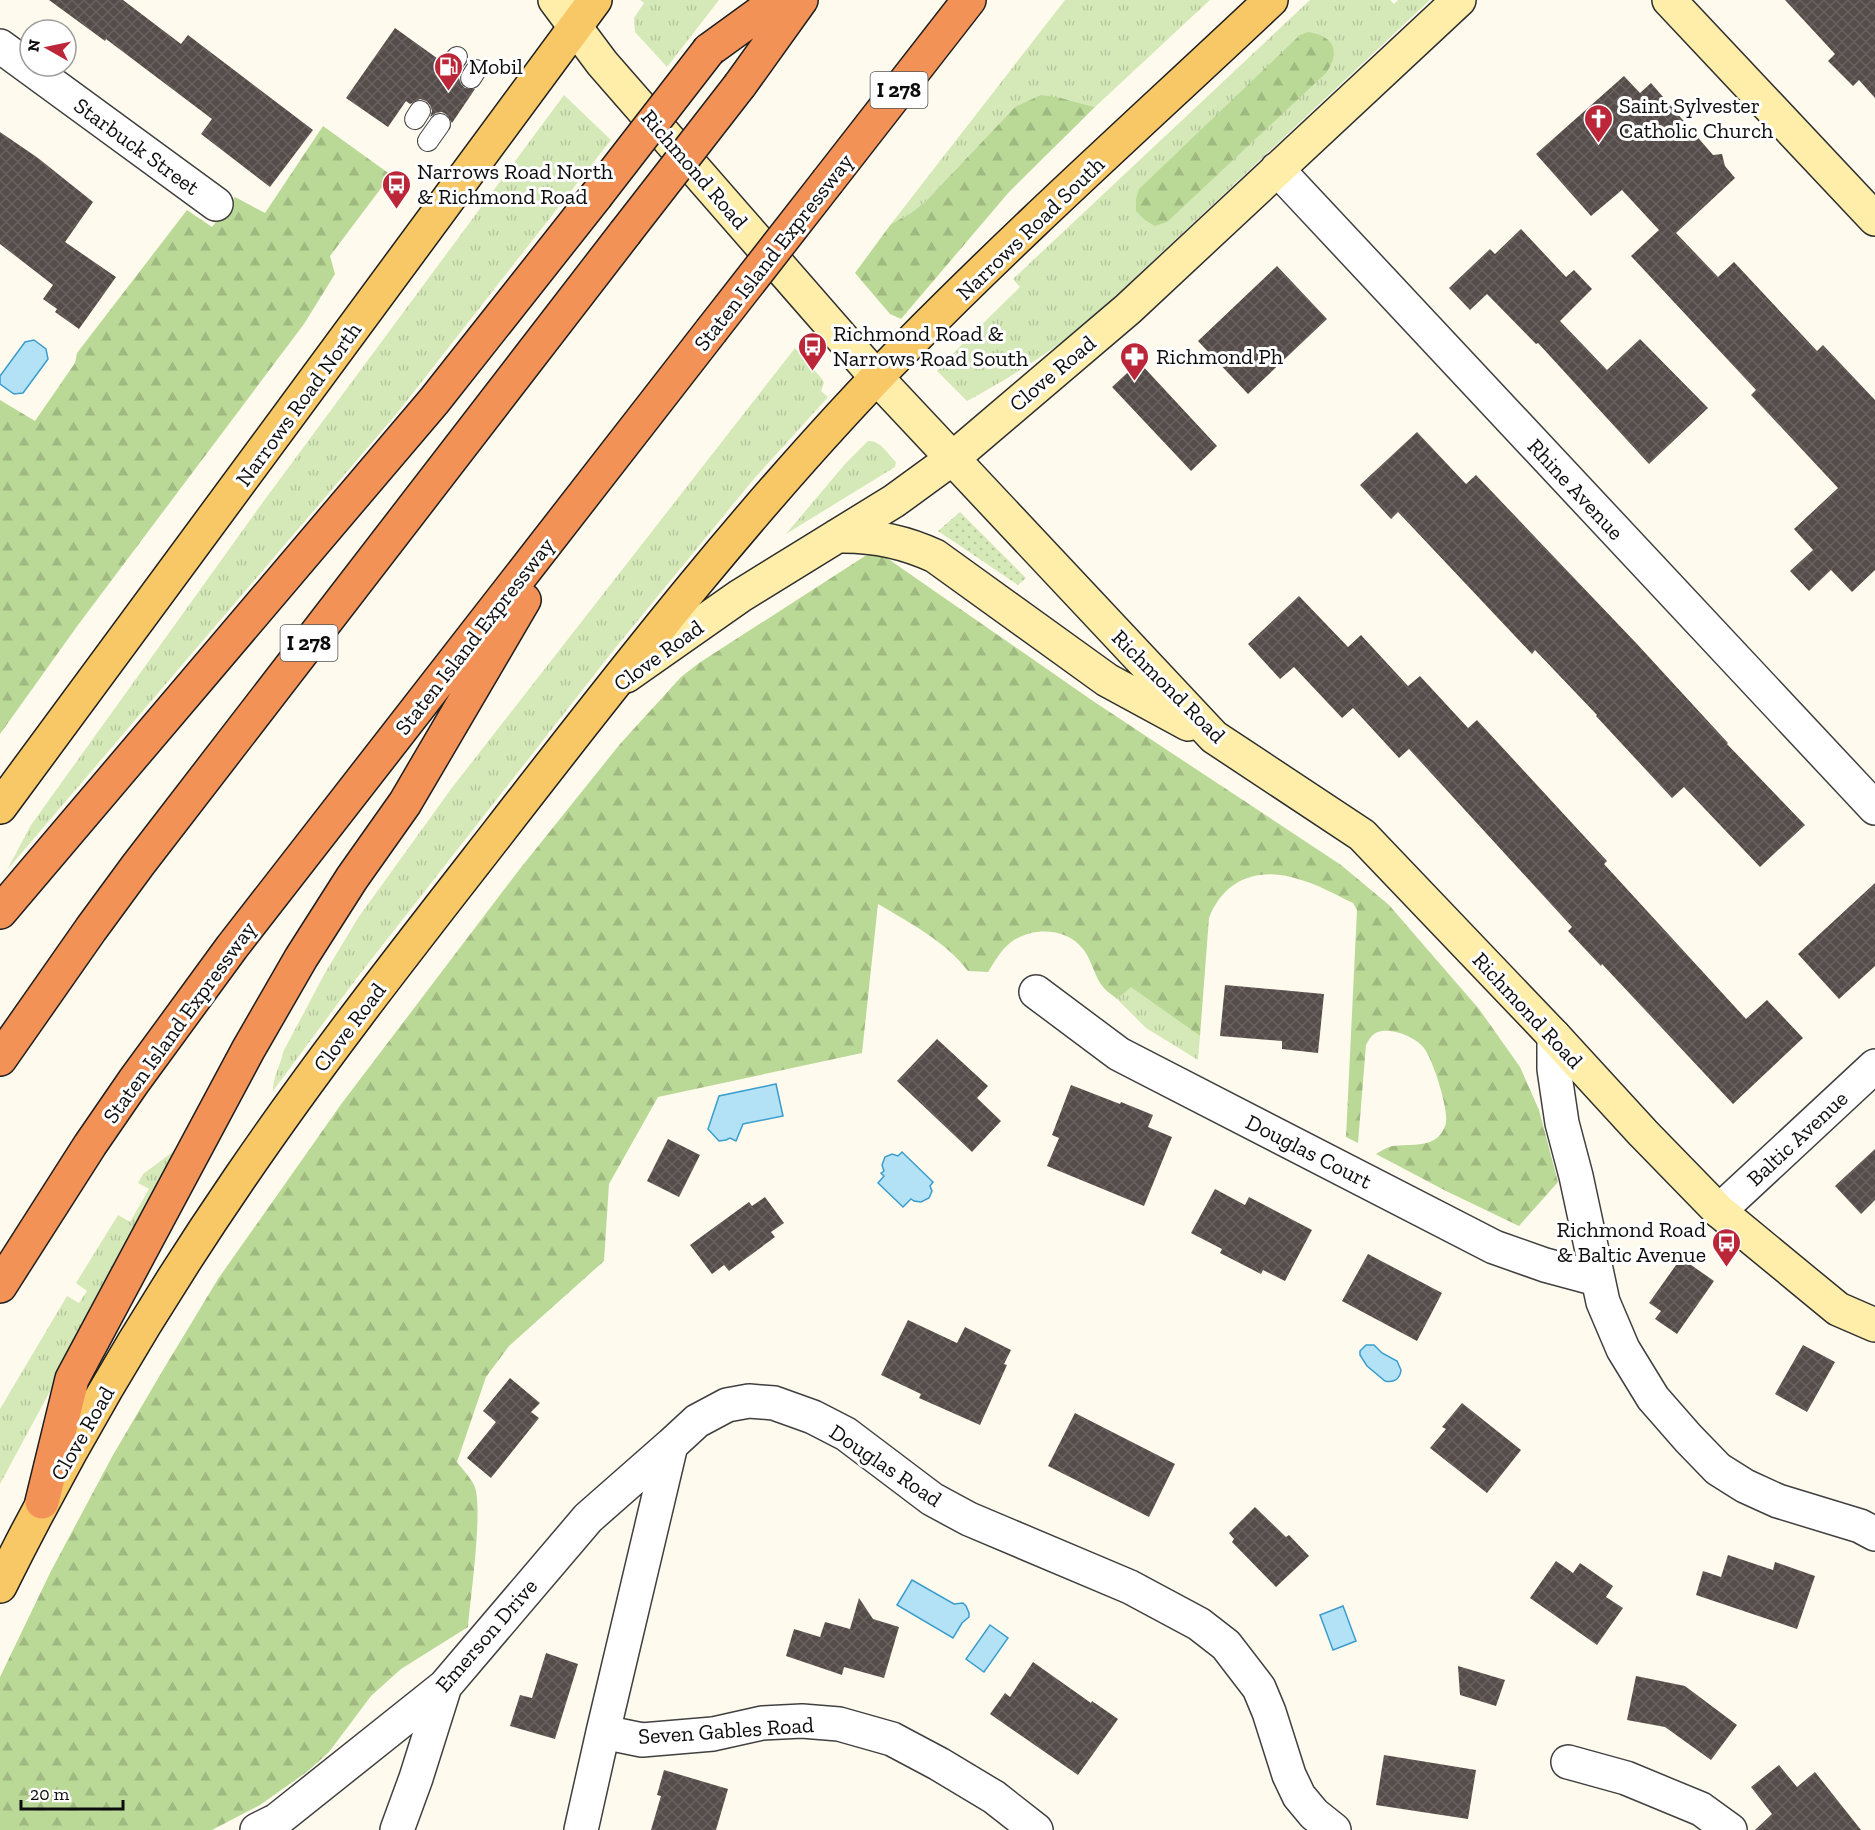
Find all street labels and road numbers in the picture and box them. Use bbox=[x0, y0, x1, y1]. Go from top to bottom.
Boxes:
road number: I 278 bbox=[870, 72, 928, 108]
street label: Starbuck Street bbox=[69, 92, 205, 201]
street label: Richmond Road bbox=[635, 104, 754, 235]
street label: Staten Island Expressway bbox=[688, 148, 859, 356]
street label: Narrows Road South bbox=[951, 150, 1110, 306]
street label: Narrows Road North bbox=[230, 316, 367, 492]
street label: Clove Road bbox=[1004, 329, 1101, 417]
street label: Rhine Avenue bbox=[1522, 433, 1630, 546]
street label: Staten Island Expressway bbox=[389, 532, 560, 740]
street label: Clove Road bbox=[608, 614, 708, 697]
street label: Richmond Road bbox=[1106, 624, 1231, 749]
road number: I 278 bbox=[280, 625, 338, 661]
street label: Staten Island Expressway bbox=[97, 916, 262, 1128]
street label: Richmond Road bbox=[1467, 946, 1588, 1074]
street label: Clove Road bbox=[307, 977, 392, 1077]
street label: Baltic Avenue bbox=[1741, 1085, 1853, 1192]
street label: Douglas Court bbox=[1241, 1108, 1377, 1195]
street label: Clove Road bbox=[45, 1381, 120, 1485]
street label: Douglas Road bbox=[824, 1418, 947, 1513]
street label: Emerson Drive bbox=[430, 1573, 543, 1698]
street label: Seven Gables Road bbox=[637, 1711, 815, 1750]

